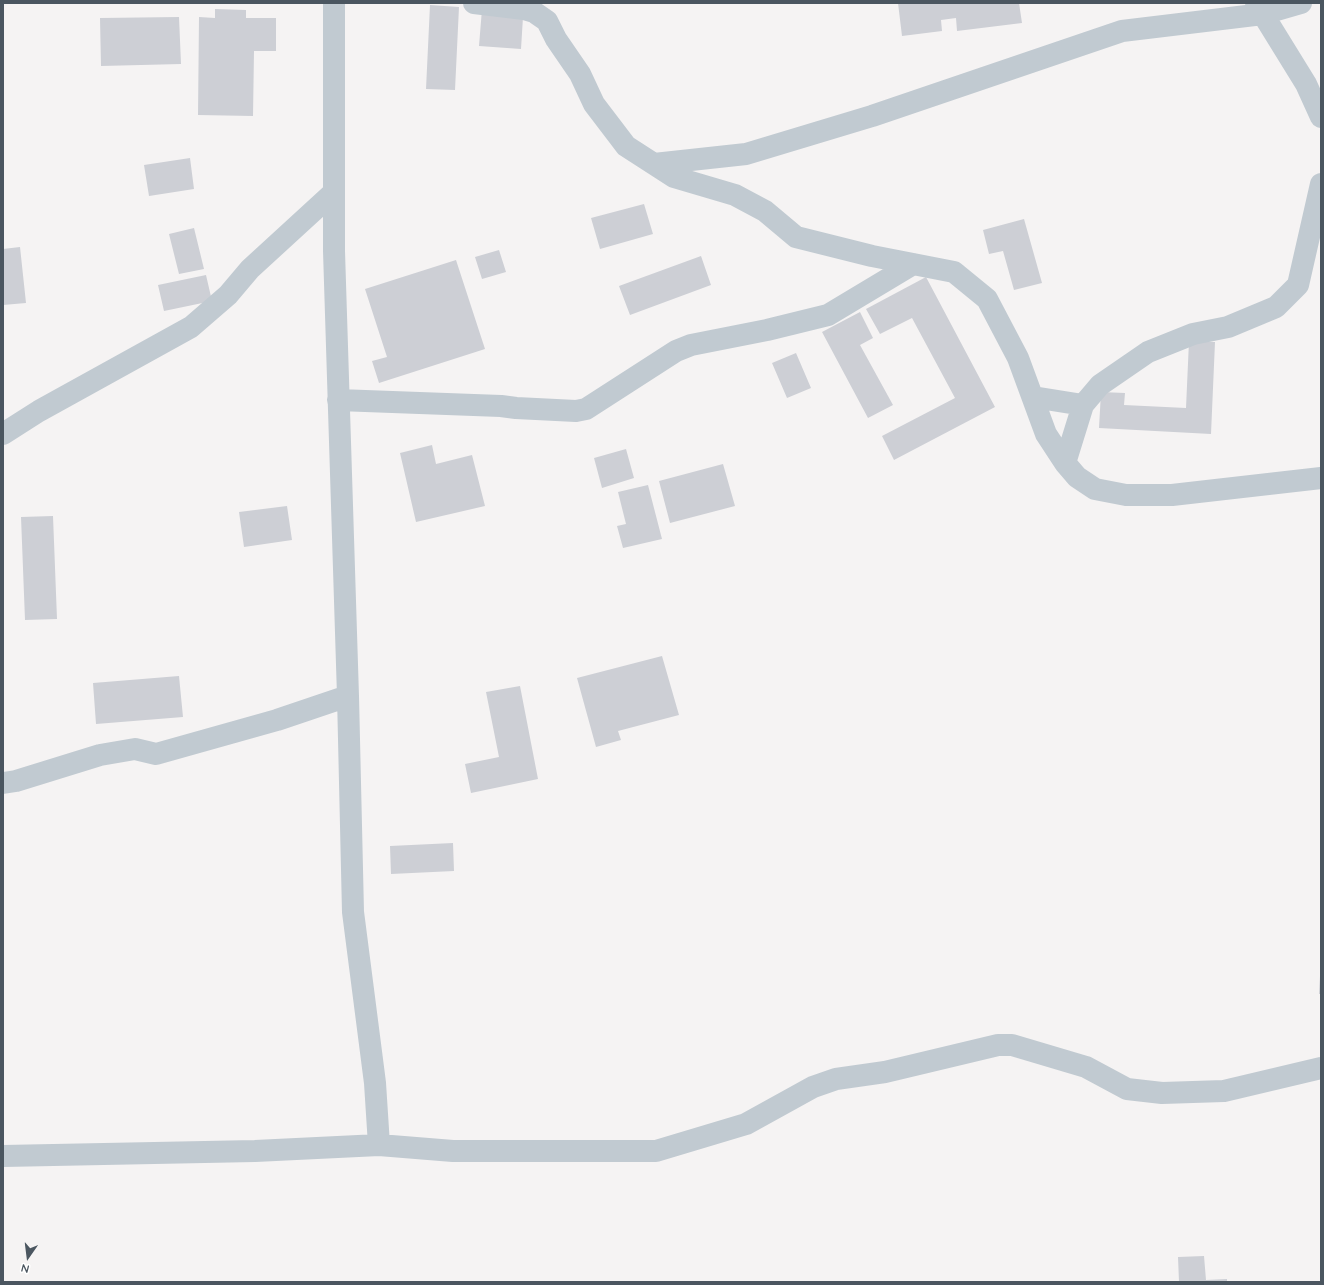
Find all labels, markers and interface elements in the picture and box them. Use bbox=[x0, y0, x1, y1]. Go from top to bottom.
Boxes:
north arrow bbox=[8, 1237, 48, 1277]
text: N bbox=[19, 1261, 31, 1276]

